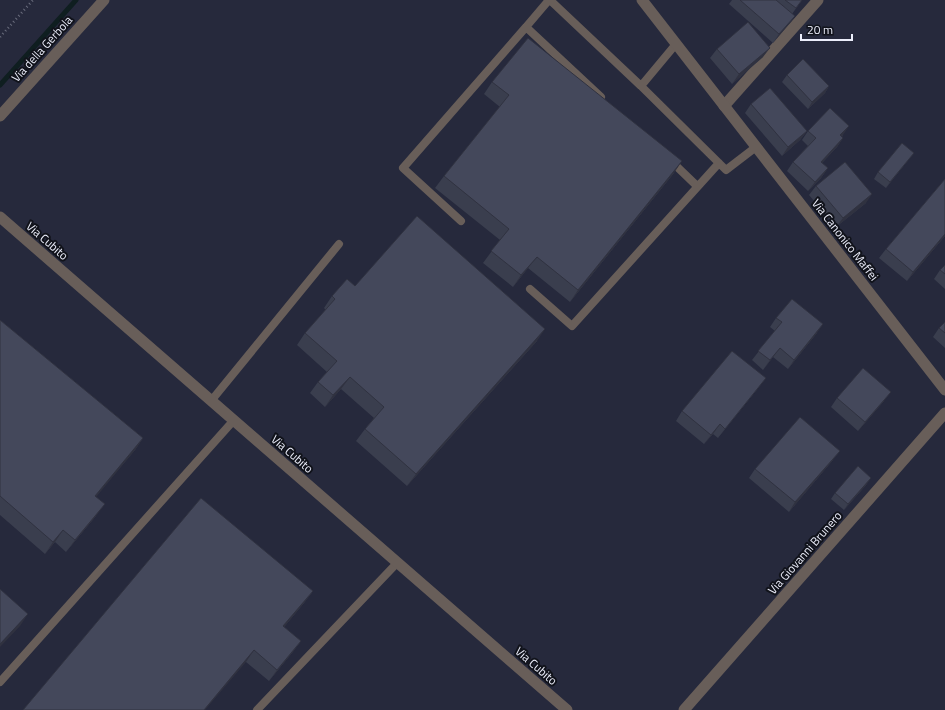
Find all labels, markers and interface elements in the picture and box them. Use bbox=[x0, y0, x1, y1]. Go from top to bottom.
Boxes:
street label: Via della Gerbola bbox=[6, 11, 77, 86]
scale bar bbox=[801, 16, 852, 42]
text: 20 m bbox=[807, 20, 833, 39]
street label: Via Canonico Maffei bbox=[807, 195, 883, 285]
street label: Via Cubito bbox=[22, 217, 73, 264]
street label: Via Cubito bbox=[267, 430, 318, 477]
street label: Via Giovanni Brunero bbox=[763, 507, 846, 599]
street label: Via Cubito bbox=[511, 642, 562, 689]

